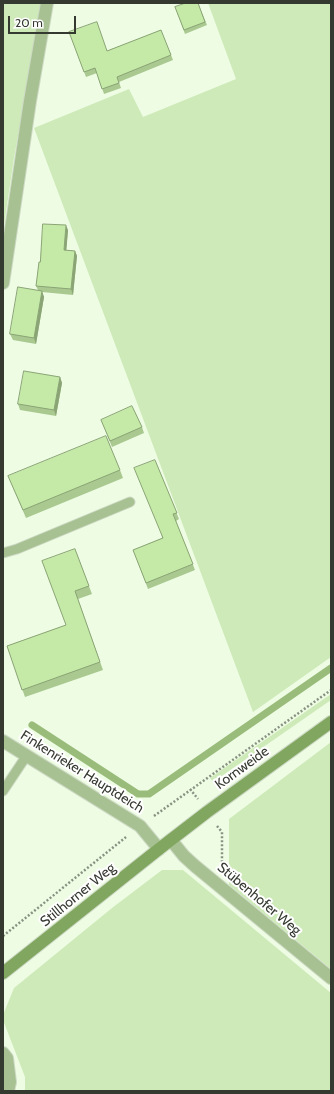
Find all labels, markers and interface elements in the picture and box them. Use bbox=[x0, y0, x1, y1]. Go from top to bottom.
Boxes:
scale bar bbox=[10, 8, 78, 34]
text: 20 m bbox=[15, 15, 43, 30]
street label: Finkenrieker Hauptdeich bbox=[17, 727, 147, 817]
street label: Kornweide bbox=[212, 743, 272, 793]
street label: Stübenhofer Weg bbox=[214, 859, 304, 939]
street label: Stillhorner Weg bbox=[37, 860, 119, 930]

